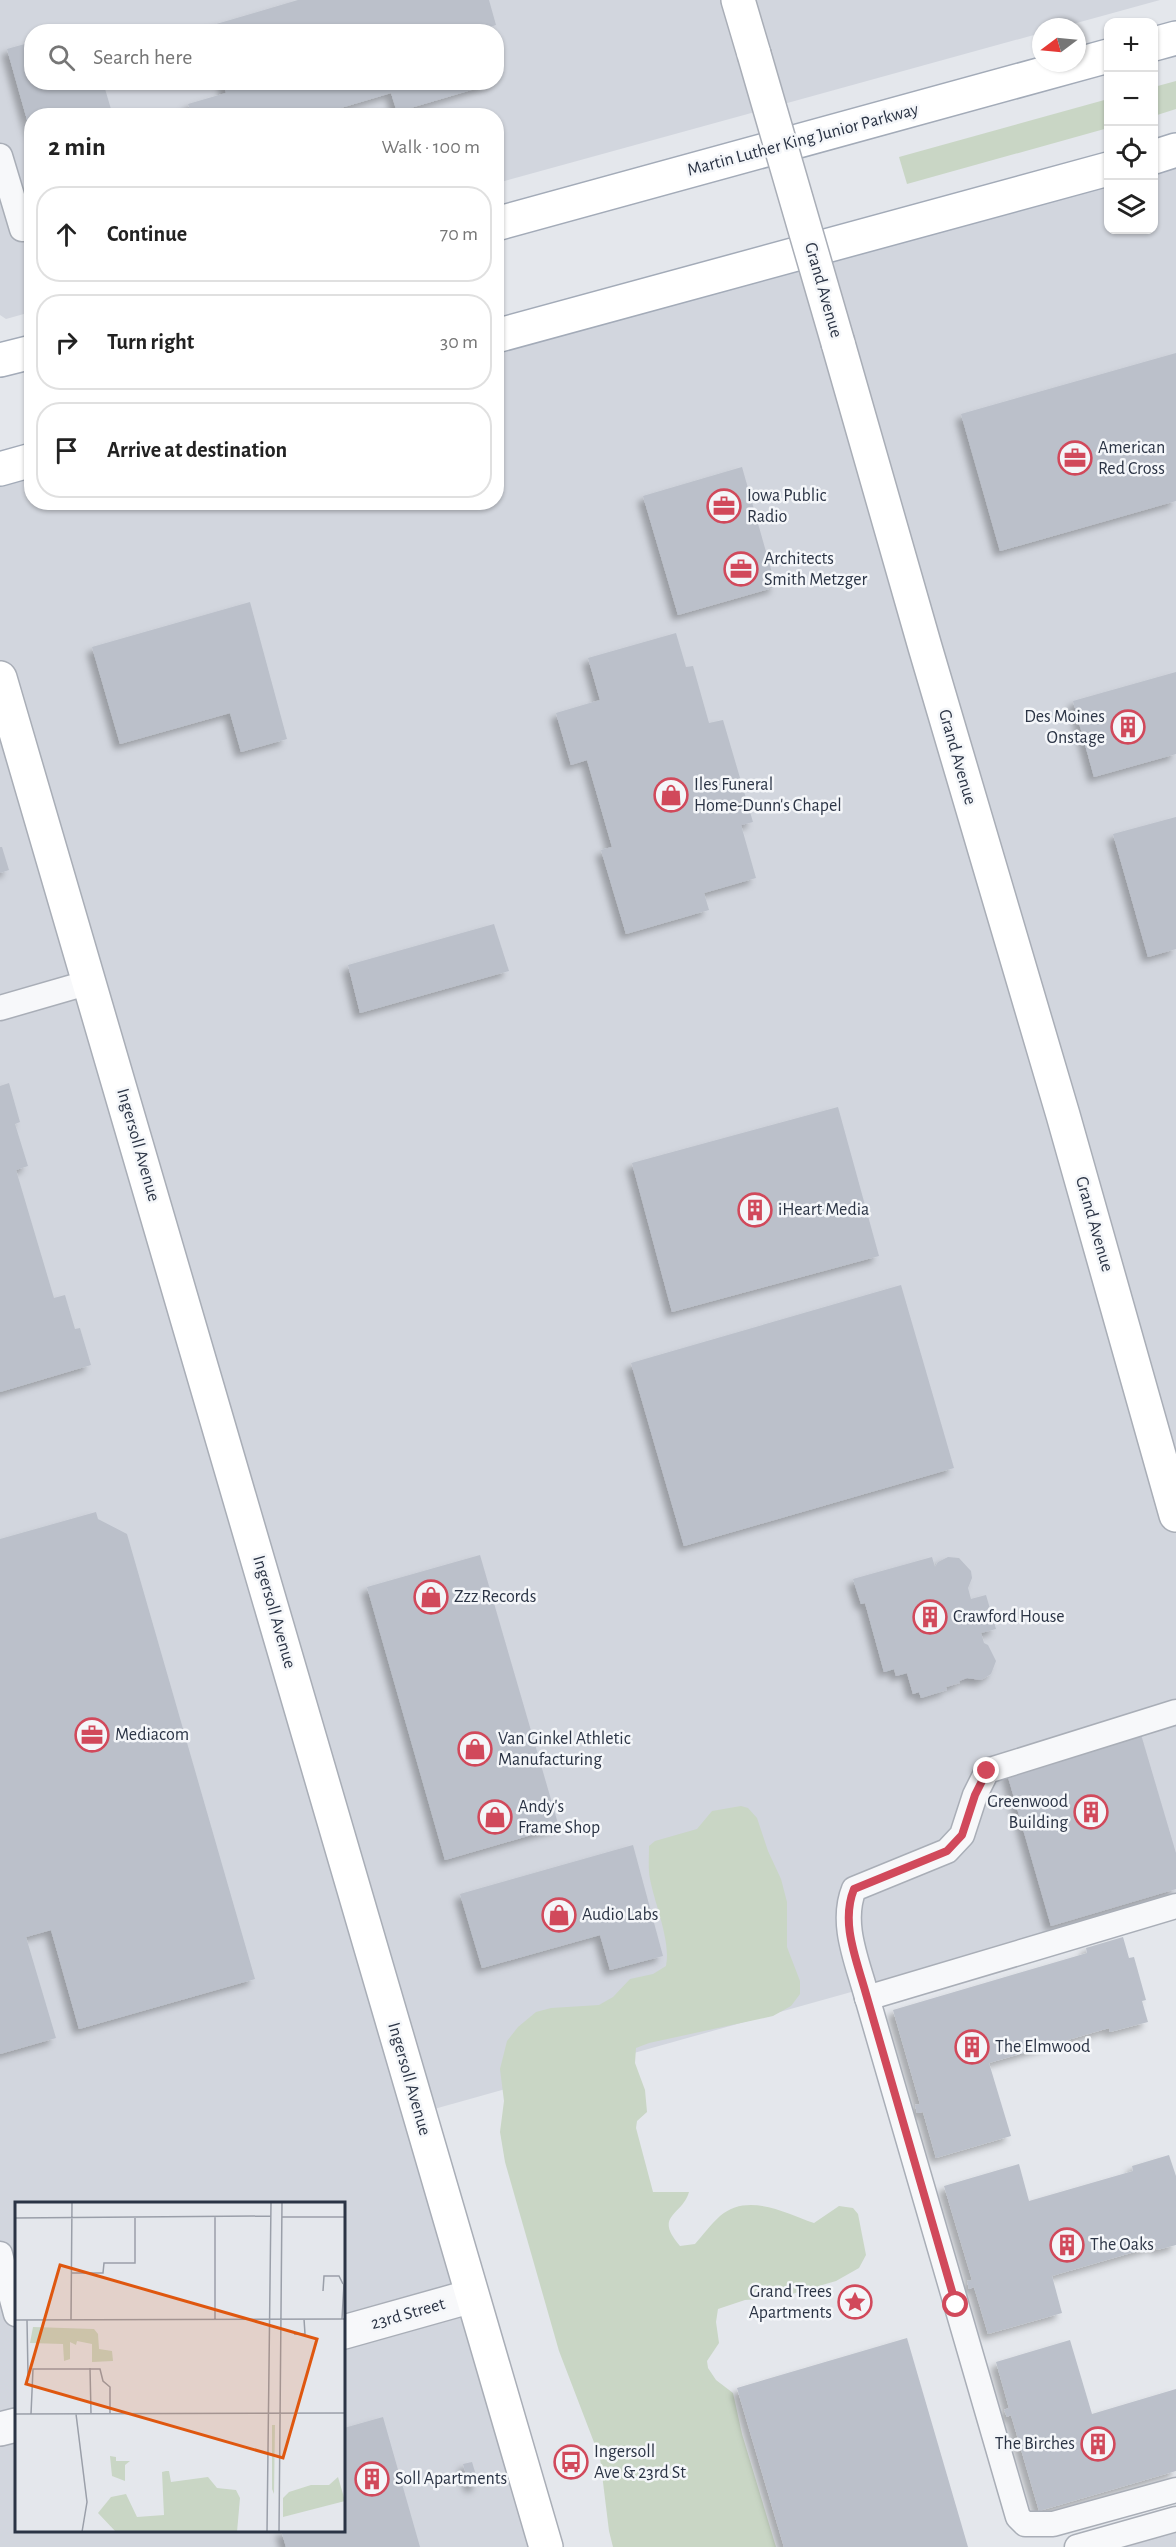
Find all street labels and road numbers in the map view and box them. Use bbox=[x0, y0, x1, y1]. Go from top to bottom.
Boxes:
street label: Martin Luther King Junior Parkway bbox=[685, 100, 921, 180]
street label: Grand Avenue bbox=[801, 240, 845, 340]
street label: Grand Avenue bbox=[935, 707, 979, 807]
street label: Ingersoll Avenue bbox=[113, 1086, 163, 1204]
street label: Grand Avenue bbox=[1072, 1174, 1116, 1274]
street label: Ingersoll Avenue bbox=[249, 1553, 299, 1671]
street label: Ingersoll Avenue bbox=[384, 2020, 434, 2138]
street label: 23rd Street bbox=[369, 2295, 447, 2333]

